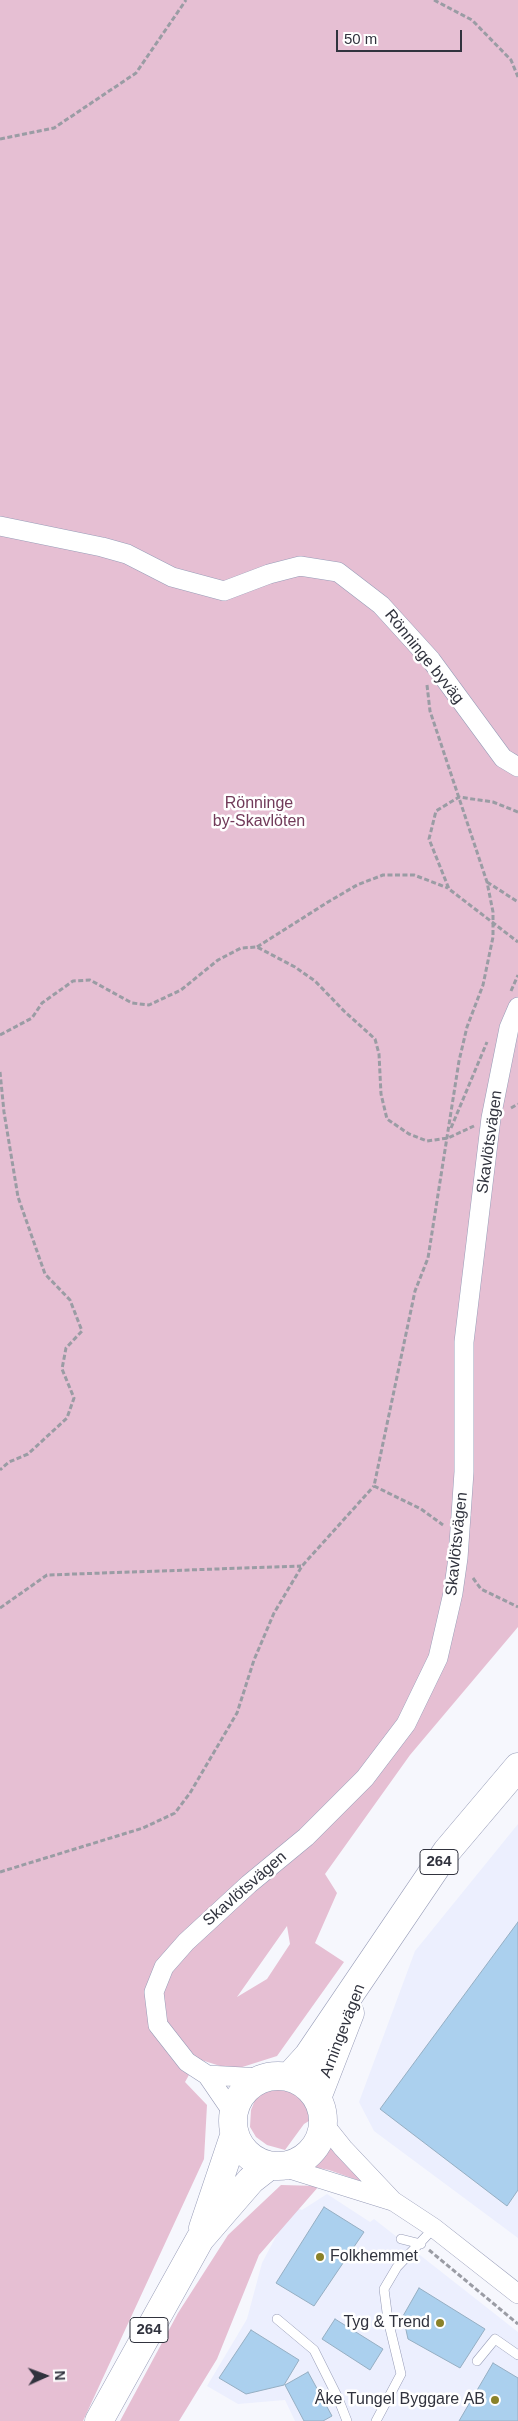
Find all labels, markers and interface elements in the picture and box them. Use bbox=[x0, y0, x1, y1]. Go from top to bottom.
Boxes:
scale bar bbox=[338, 20, 464, 52]
text: 50 m bbox=[344, 30, 377, 47]
street label: Rönninge byväg bbox=[380, 606, 468, 708]
park label: Rönninge by-Skavlöten bbox=[213, 794, 305, 832]
street label: Skavlötsvägen bbox=[473, 1089, 507, 1195]
street label: Skavlötsvägen bbox=[442, 1491, 472, 1597]
street label: Skavlötsvägen bbox=[199, 1848, 291, 1930]
road number: 264 bbox=[420, 1850, 458, 1874]
street label: Arningevägen bbox=[316, 1981, 370, 2081]
place label: Folkhemmet bbox=[330, 2247, 418, 2267]
marker: Folkhemmet bbox=[314, 2251, 326, 2263]
place label: Tyg & Trend bbox=[343, 2313, 430, 2333]
marker: Tyg & Trend bbox=[434, 2317, 446, 2329]
road number: 264 bbox=[130, 2318, 168, 2342]
north arrow bbox=[20, 2351, 70, 2401]
text: N bbox=[52, 2370, 68, 2381]
place label: Åke Tungel Byggare AB bbox=[315, 2390, 485, 2410]
marker: Åke Tungel Byggare AB bbox=[489, 2394, 501, 2406]

